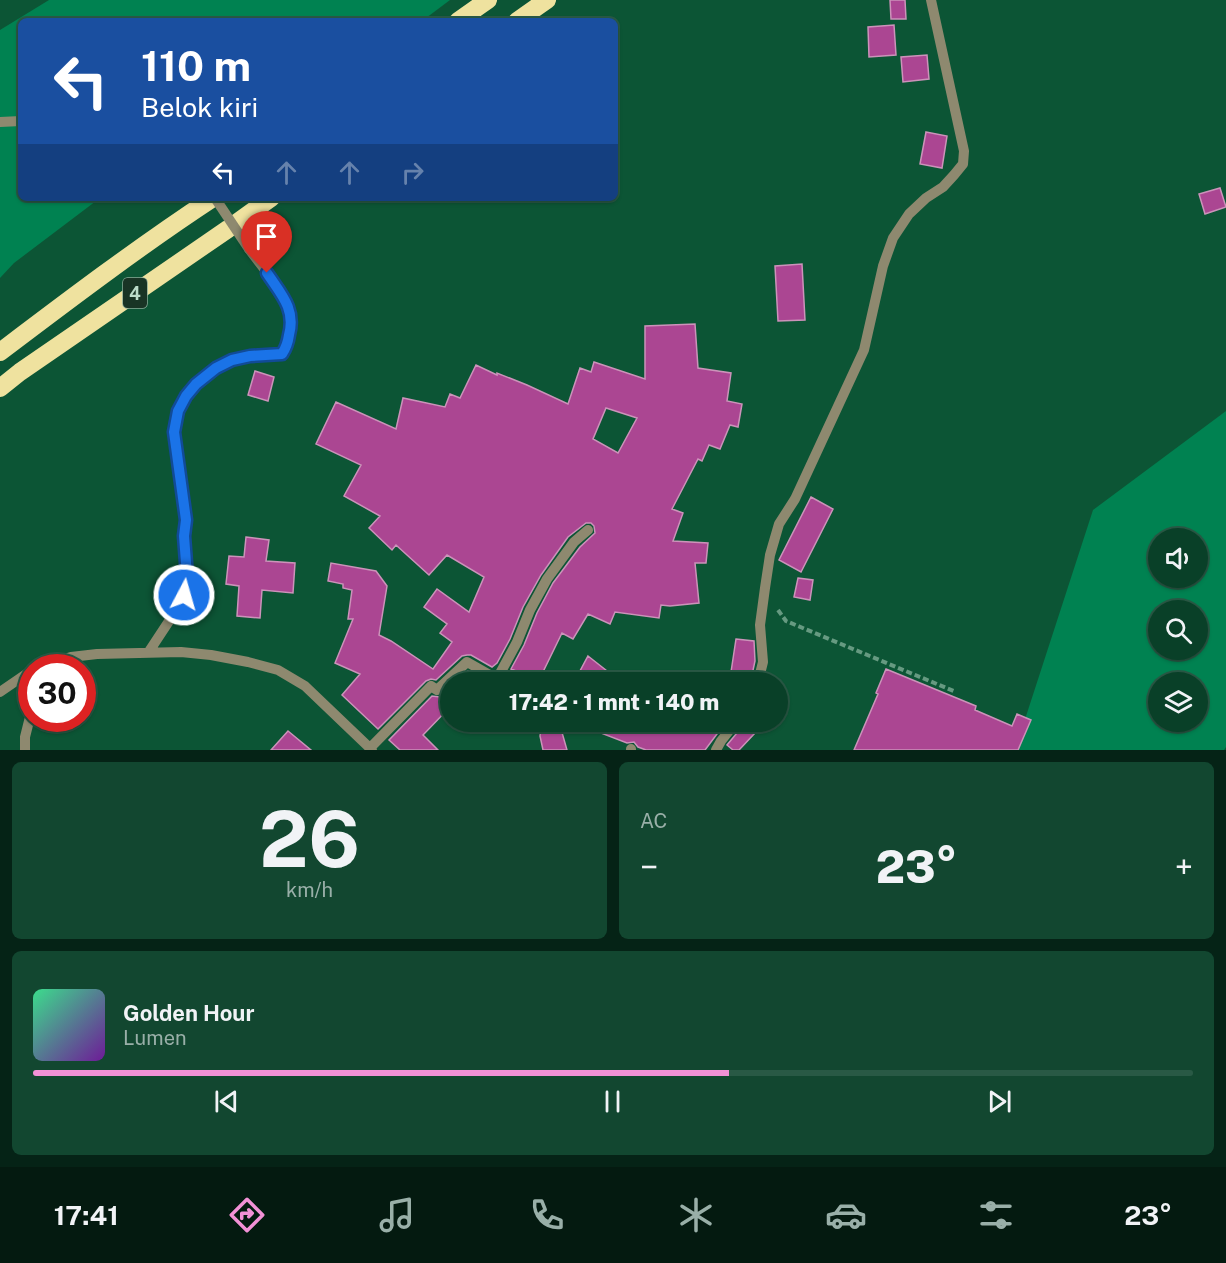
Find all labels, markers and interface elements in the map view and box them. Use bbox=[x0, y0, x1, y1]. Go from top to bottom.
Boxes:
text: 110 m bbox=[141, 41, 251, 90]
icon: left bbox=[42, 42, 120, 120]
text: Belok kiri bbox=[141, 91, 258, 123]
icon: left bbox=[207, 156, 240, 189]
icon: ahead bbox=[270, 156, 303, 189]
icon: ahead bbox=[333, 156, 366, 189]
icon: right bbox=[396, 156, 429, 189]
pin bbox=[241, 211, 292, 273]
icon: arrive bbox=[250, 220, 283, 253]
road number: 4 bbox=[123, 278, 147, 308]
map controls bbox=[1148, 528, 1208, 732]
button: sound bbox=[1148, 528, 1208, 588]
position arrow bbox=[152, 563, 216, 627]
button: search bbox=[1148, 600, 1208, 660]
speed limit sign: 30 bbox=[18, 654, 96, 732]
button: layers bbox=[1148, 672, 1208, 732]
text: 17:42 · 1 mnt · 140 m bbox=[509, 689, 719, 715]
text: 26 bbox=[259, 793, 360, 885]
text: AC bbox=[640, 809, 667, 833]
text: 23° bbox=[876, 840, 957, 893]
text: − bbox=[640, 848, 658, 886]
text: + bbox=[1175, 848, 1193, 886]
text: km/h bbox=[286, 878, 333, 902]
text: Golden Hour bbox=[123, 1000, 254, 1026]
text: Lumen bbox=[123, 1026, 187, 1050]
icon: previous bbox=[210, 1085, 243, 1118]
icon: pause bbox=[596, 1085, 629, 1118]
icon: next bbox=[983, 1085, 1016, 1118]
icon: directions bbox=[226, 1194, 268, 1236]
icon: music bbox=[376, 1194, 418, 1236]
icon: phone bbox=[526, 1194, 568, 1236]
icon: climate bbox=[675, 1194, 717, 1236]
icon: car bbox=[825, 1194, 867, 1236]
icon: filters bbox=[975, 1194, 1017, 1236]
text: 17:41 bbox=[54, 1199, 119, 1231]
text: 23° bbox=[1124, 1199, 1172, 1231]

